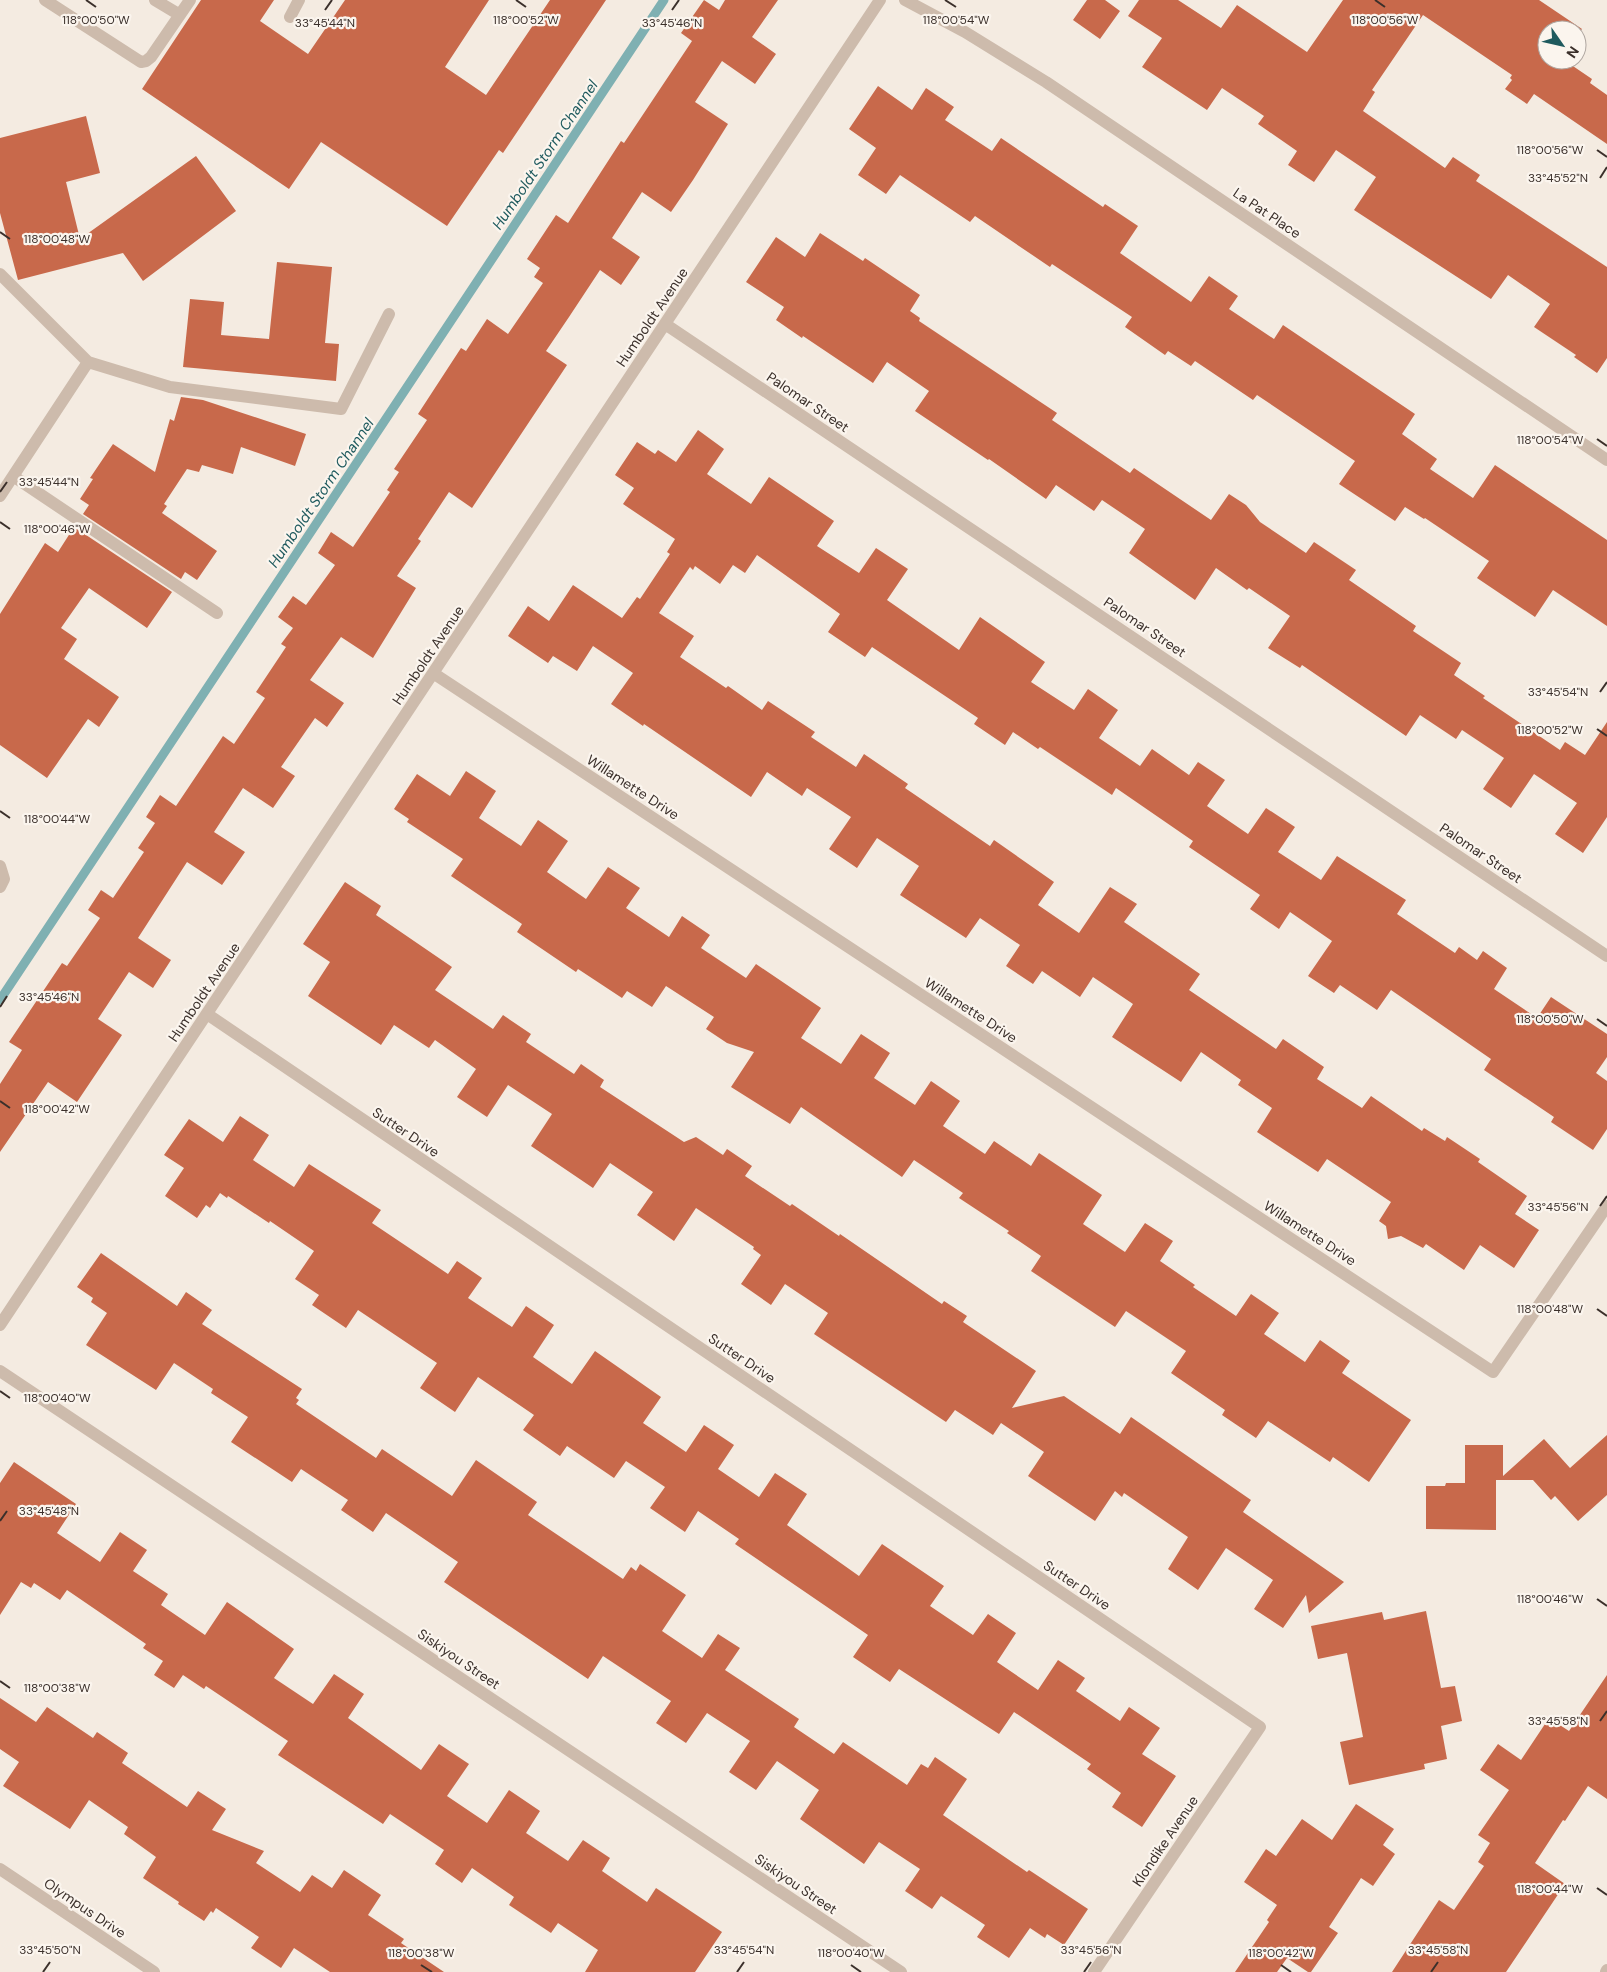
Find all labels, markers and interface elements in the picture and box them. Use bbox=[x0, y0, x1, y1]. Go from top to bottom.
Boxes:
text: 118°00'50"W bbox=[62, 12, 130, 28]
text: 118°00'52"W bbox=[493, 12, 559, 28]
text: 118°00'54"W bbox=[923, 12, 990, 28]
text: 118°00'56"W bbox=[1352, 12, 1419, 28]
text: 33°45'44"N bbox=[295, 15, 355, 31]
text: 33°45'46"N bbox=[642, 15, 702, 31]
north arrow bbox=[1537, 20, 1587, 70]
text: N bbox=[1562, 43, 1583, 62]
water label: Humboldt Storm Channel bbox=[487, 76, 603, 234]
text: 118°00'56"W bbox=[1517, 142, 1584, 158]
text: 33°45'52"N bbox=[1528, 170, 1588, 186]
street label: La Pat Place bbox=[1230, 184, 1304, 242]
text: 118°00'48"W bbox=[24, 231, 91, 247]
street label: Humboldt Avenue bbox=[612, 264, 692, 370]
street label: Palomar Street bbox=[763, 368, 853, 436]
water label: Humboldt Storm Channel bbox=[263, 414, 379, 572]
text: 118°00'54"W bbox=[1517, 432, 1584, 448]
text: 33°45'44"N bbox=[19, 474, 79, 490]
text: 118°00'46"W bbox=[24, 521, 91, 537]
street label: Palomar Street bbox=[1100, 593, 1190, 661]
street label: Humboldt Avenue bbox=[388, 602, 468, 708]
text: 33°45'54"N bbox=[1528, 684, 1588, 700]
text: 118°00'52"W bbox=[1517, 722, 1583, 738]
street label: Willamette Drive bbox=[583, 750, 683, 824]
text: 118°00'44"W bbox=[24, 811, 91, 827]
street label: Palomar Street bbox=[1436, 819, 1526, 887]
street label: Humboldt Avenue bbox=[164, 939, 244, 1045]
street label: Willamette Drive bbox=[921, 973, 1021, 1047]
text: 33°45'46"N bbox=[19, 989, 79, 1005]
text: 118°00'50"W bbox=[1516, 1011, 1584, 1027]
text: 118°00'42"W bbox=[24, 1101, 90, 1117]
street label: Sutter Drive bbox=[369, 1103, 443, 1161]
street label: Willamette Drive bbox=[1260, 1196, 1360, 1270]
text: 33°45'56"N bbox=[1528, 1199, 1588, 1215]
text: 118°00'48"W bbox=[1517, 1301, 1584, 1317]
street label: Sutter Drive bbox=[705, 1329, 779, 1387]
text: 118°00'40"W bbox=[23, 1390, 91, 1406]
text: 33°45'48"N bbox=[19, 1503, 79, 1519]
street label: Sutter Drive bbox=[1040, 1556, 1114, 1614]
text: 118°00'46"W bbox=[1517, 1591, 1584, 1607]
street label: Siskiyou Street bbox=[414, 1625, 504, 1693]
text: 118°00'38"W bbox=[24, 1680, 91, 1696]
text: 33°45'58"N bbox=[1528, 1713, 1588, 1729]
street label: Klondike Avenue bbox=[1128, 1792, 1202, 1890]
street label: Siskiyou Street bbox=[751, 1850, 841, 1918]
street label: Olympus Drive bbox=[41, 1874, 129, 1942]
text: 118°00'44"W bbox=[1517, 1881, 1584, 1897]
text: 33°45'50"N bbox=[19, 1942, 81, 1958]
text: 33°45'54"N bbox=[714, 1942, 774, 1958]
text: 33°45'56"N bbox=[1061, 1942, 1121, 1958]
text: 33°45'58"N bbox=[1408, 1942, 1468, 1958]
text: 118°00'38"W bbox=[388, 1945, 455, 1961]
text: 118°00'40"W bbox=[817, 1945, 885, 1961]
text: 118°00'42"W bbox=[1248, 1945, 1314, 1961]

